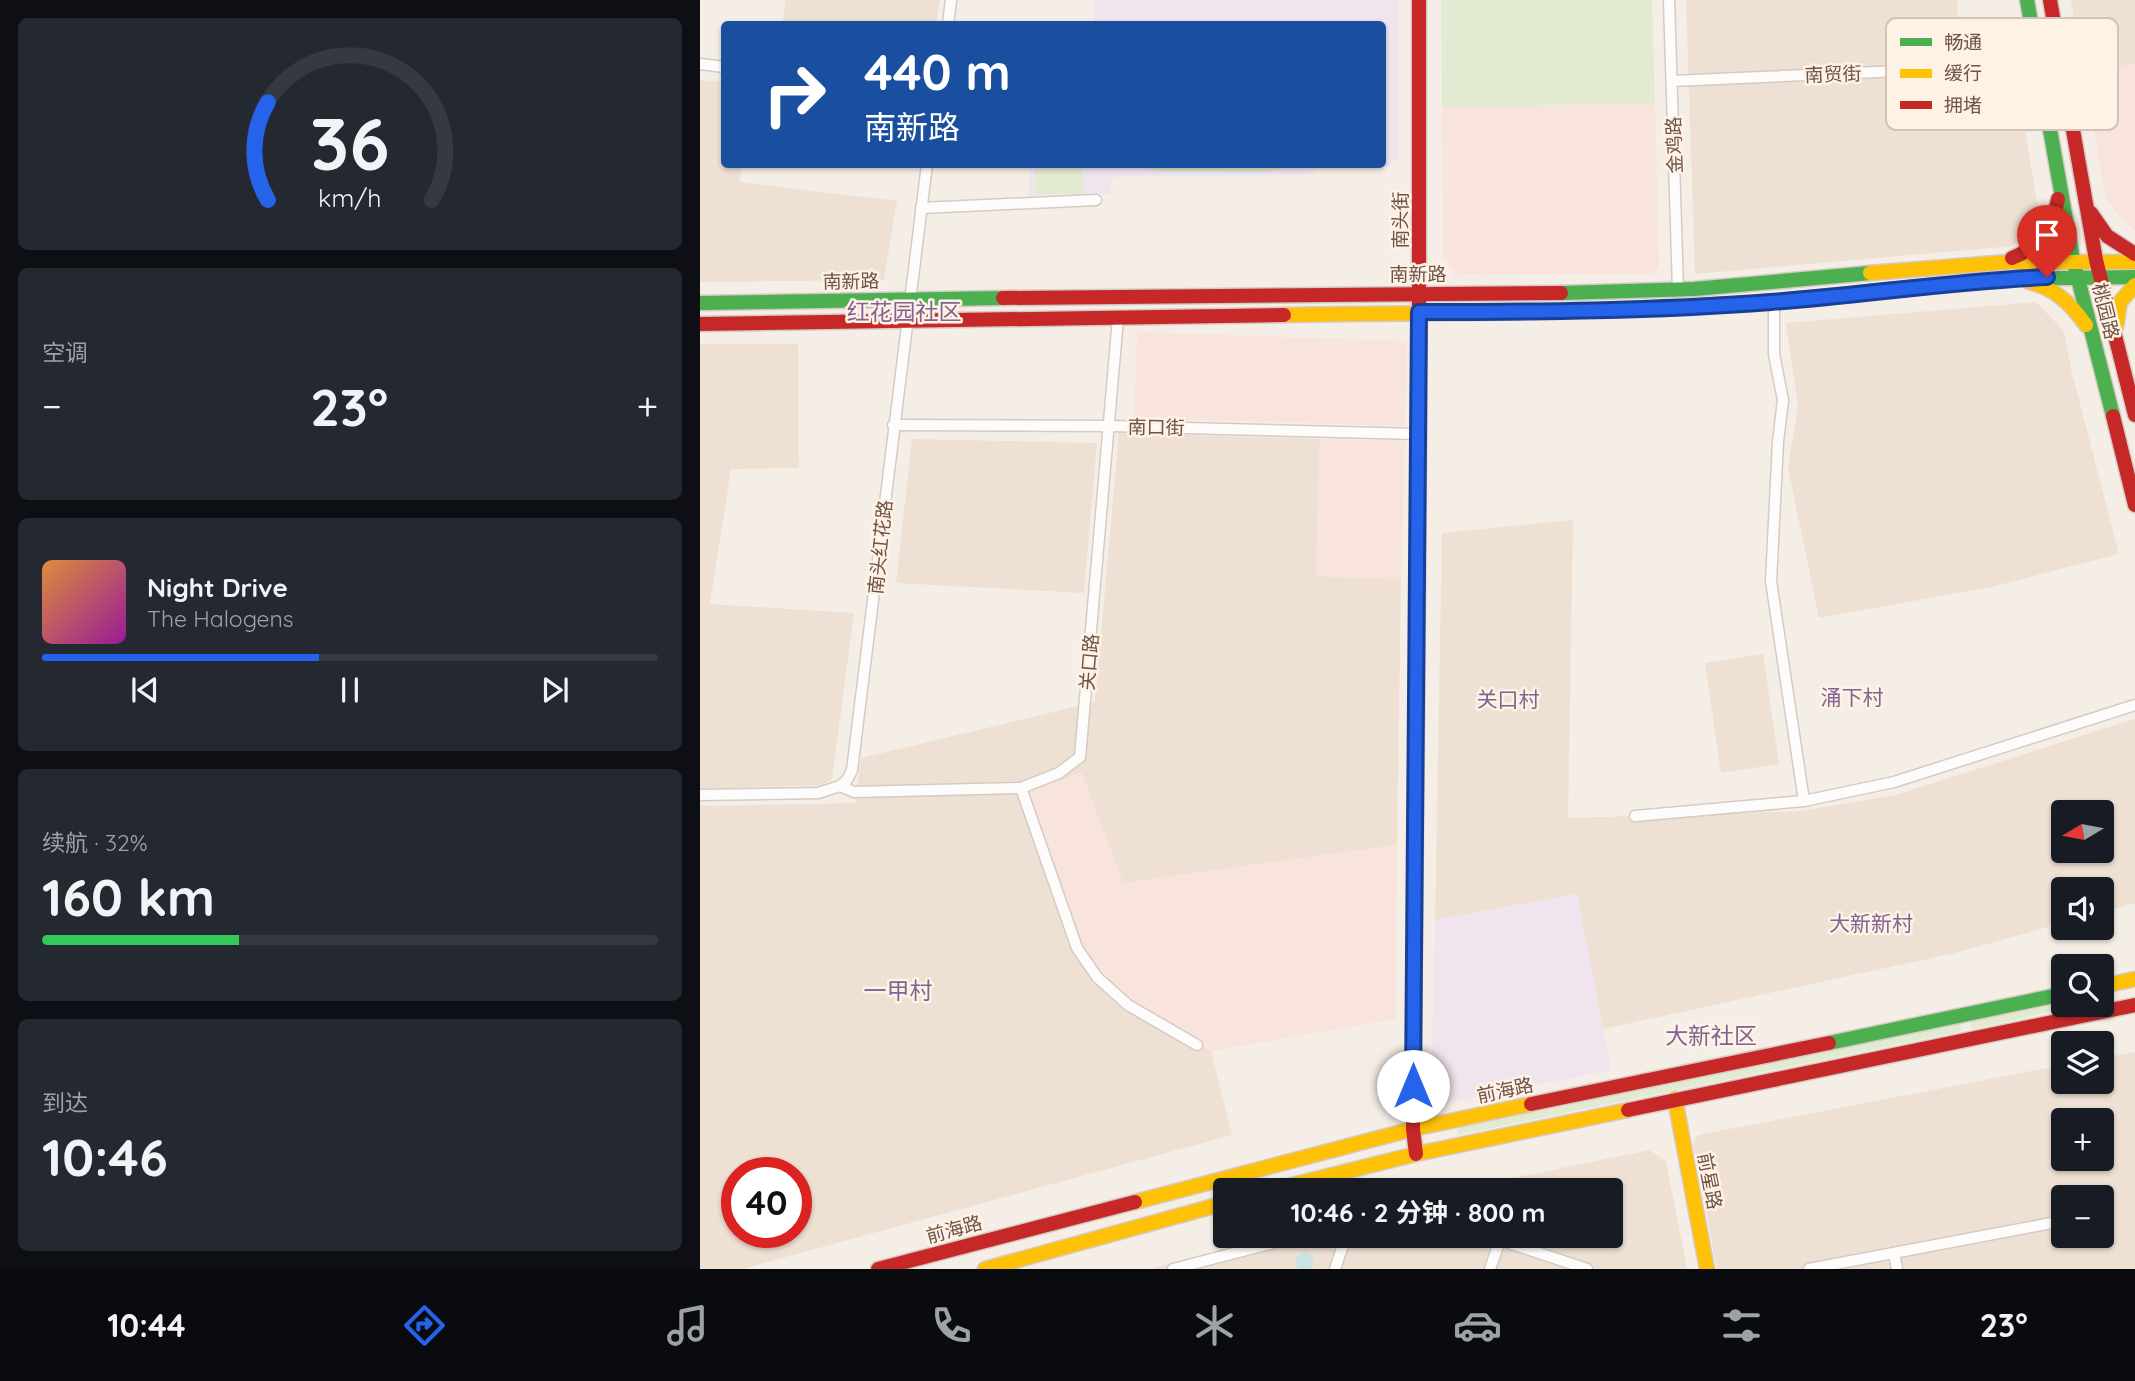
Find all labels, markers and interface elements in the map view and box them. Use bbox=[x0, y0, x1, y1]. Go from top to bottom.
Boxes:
legend bbox=[1886, 18, 2118, 130]
text: 畅通 bbox=[1944, 30, 1982, 54]
text: 440 m bbox=[864, 41, 1011, 102]
icon: right bbox=[749, 49, 840, 140]
street label: 南贸街 bbox=[1804, 61, 1862, 87]
text: 缓行 bbox=[1944, 61, 1982, 85]
text: 拥堵 bbox=[1944, 93, 1982, 117]
text: 36 bbox=[310, 97, 390, 188]
text: 南新路 bbox=[864, 107, 960, 147]
street label: 金鸡路 bbox=[1661, 116, 1687, 174]
text: km/h bbox=[318, 182, 382, 213]
street label: 南头街 bbox=[1388, 191, 1412, 249]
pin bbox=[2017, 205, 2077, 277]
icon: arrive bbox=[2028, 216, 2066, 254]
street label: 南新路 bbox=[1389, 262, 1447, 286]
street label: 南新路 bbox=[822, 269, 880, 293]
street label: 桃园路 bbox=[2087, 280, 2125, 342]
district label: 红花园社区 bbox=[847, 297, 962, 326]
text: 空调 bbox=[42, 338, 88, 367]
text: 23° bbox=[310, 374, 388, 439]
text: − bbox=[42, 382, 62, 430]
text: + bbox=[637, 382, 658, 430]
street label: 南口街 bbox=[1127, 415, 1185, 439]
street label: 南头红花路 bbox=[863, 498, 897, 596]
text: Night Drive bbox=[147, 571, 288, 604]
text: The Halogens bbox=[147, 604, 294, 633]
street label: 关口路 bbox=[1075, 633, 1103, 691]
icon: previous bbox=[126, 671, 164, 709]
icon: pause bbox=[331, 671, 369, 709]
icon: next bbox=[536, 671, 574, 709]
district label: 涌下村 bbox=[1821, 684, 1884, 710]
district label: 关口村 bbox=[1477, 686, 1540, 712]
north arrow bbox=[2051, 800, 2114, 863]
map controls bbox=[2051, 800, 2114, 1248]
text: 续航 · 32% bbox=[42, 828, 148, 857]
text: 160 km bbox=[42, 864, 215, 929]
button: sound bbox=[2051, 877, 2114, 940]
district label: 大新新村 bbox=[1829, 910, 1913, 936]
button: search bbox=[2051, 954, 2114, 1017]
district label: 一甲村 bbox=[864, 976, 933, 1005]
district label: 大新社区 bbox=[1665, 1021, 1757, 1050]
button: layers bbox=[2051, 1031, 2114, 1094]
position arrow bbox=[1376, 1049, 1450, 1123]
street label: 前海路 bbox=[1475, 1072, 1535, 1108]
text: 到达 bbox=[42, 1088, 88, 1117]
button: + bbox=[2051, 1108, 2114, 1171]
text: 10:46 bbox=[42, 1124, 168, 1189]
street label: 前星路 bbox=[1693, 1151, 1727, 1211]
speed limit sign: 40 bbox=[721, 1157, 812, 1248]
button: − bbox=[2051, 1185, 2114, 1248]
text: 10:46 · 2 分钟 · 800 m bbox=[1290, 1196, 1546, 1229]
street label: 前海路 bbox=[923, 1210, 985, 1248]
icon: directions bbox=[400, 1301, 449, 1350]
icon: music bbox=[663, 1301, 712, 1350]
icon: phone bbox=[927, 1301, 976, 1350]
icon: climate bbox=[1190, 1301, 1239, 1350]
icon: car bbox=[1453, 1301, 1502, 1350]
icon: filters bbox=[1717, 1301, 1766, 1350]
text: 10:44 bbox=[107, 1305, 186, 1345]
text: 23° bbox=[1980, 1305, 2028, 1345]

